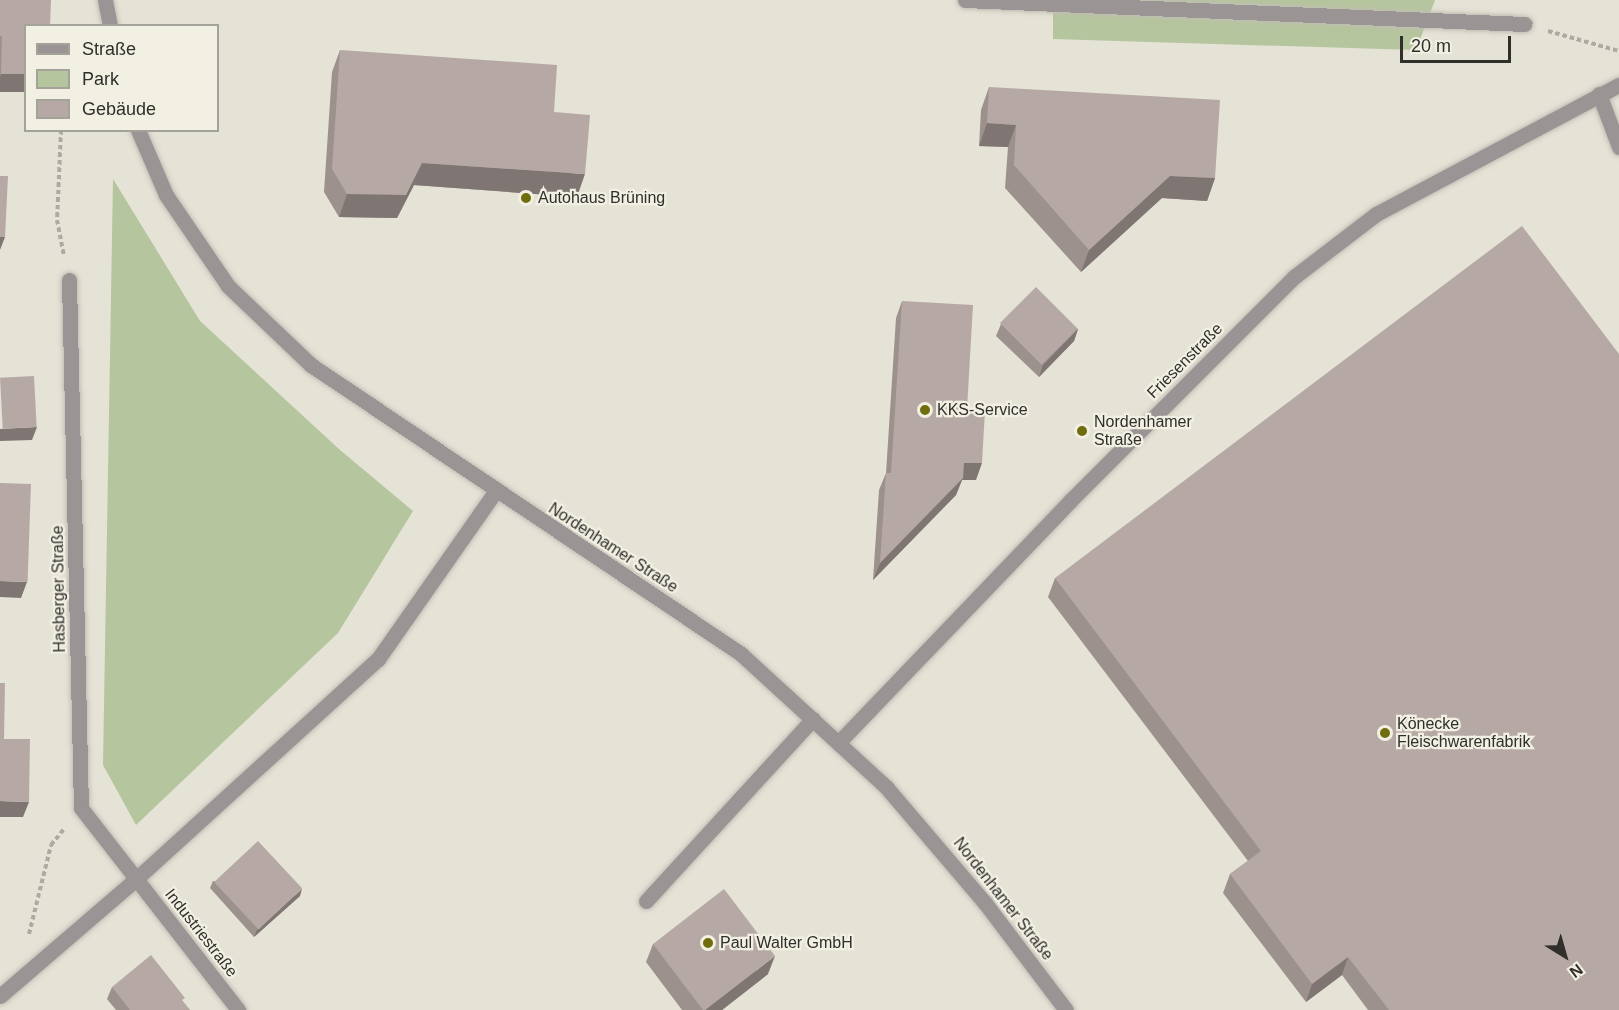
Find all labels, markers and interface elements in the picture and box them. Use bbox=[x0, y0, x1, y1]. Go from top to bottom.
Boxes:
legend bbox=[24, 24, 219, 132]
scale bar bbox=[1403, 24, 1514, 62]
text: 20 m bbox=[1411, 36, 1451, 56]
text: Straße bbox=[82, 39, 136, 59]
text: Park bbox=[82, 69, 119, 89]
text: Gebäude bbox=[82, 99, 156, 119]
place label: Autohaus Brüning bbox=[538, 188, 665, 208]
marker: Autohaus Brüning bbox=[519, 191, 533, 205]
street label: Friesenstraße bbox=[1143, 319, 1227, 403]
place label: KKS-Service bbox=[937, 400, 1028, 420]
marker: KKS-Service bbox=[918, 403, 932, 417]
place label: Nordenhamer Straße bbox=[1094, 412, 1192, 450]
marker: Nordenhamer Straße bbox=[1075, 424, 1089, 438]
street label: Nordenhamer Straße bbox=[545, 499, 681, 597]
street label: Hasberger Straße bbox=[48, 525, 70, 653]
place label: Könecke Fleischwarenfabrik bbox=[1397, 714, 1530, 752]
marker: Könecke Fleischwarenfabrik bbox=[1378, 726, 1392, 740]
street label: Nordenhamer Straße bbox=[949, 834, 1057, 964]
street label: Industriestraße bbox=[161, 885, 241, 981]
north arrow bbox=[1535, 926, 1595, 986]
place label: Paul Walter GmbH bbox=[720, 933, 853, 953]
marker: Paul Walter GmbH bbox=[701, 936, 715, 950]
text: N bbox=[1566, 961, 1586, 981]

